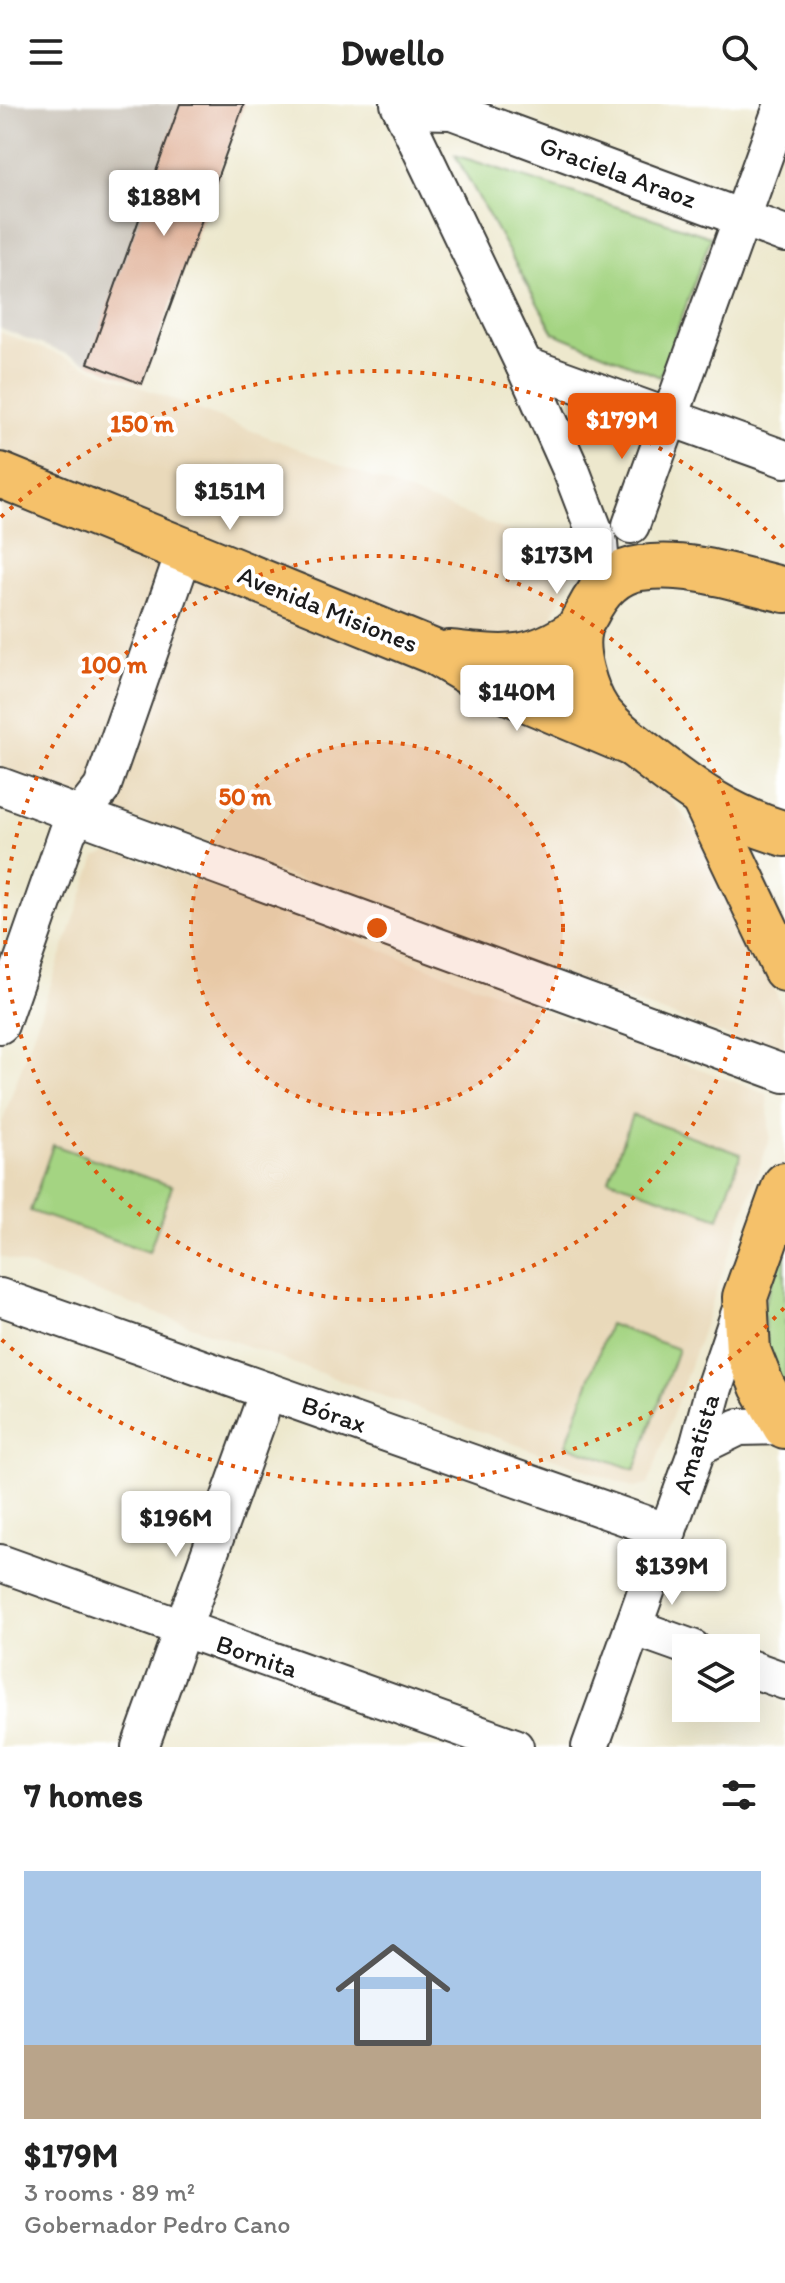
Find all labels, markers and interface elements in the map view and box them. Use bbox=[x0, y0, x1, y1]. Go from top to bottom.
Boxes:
icon: menu bbox=[24, 30, 68, 74]
icon: search bbox=[717, 30, 761, 74]
text: Dwello bbox=[340, 31, 445, 74]
street label: Graciela Araoz bbox=[535, 129, 701, 215]
pin: $188M bbox=[108, 170, 220, 238]
text: $188M bbox=[127, 180, 201, 212]
pin: $179M bbox=[566, 393, 678, 461]
text: $179M bbox=[586, 403, 658, 435]
text: 150 m bbox=[110, 409, 175, 438]
pin: $151M bbox=[174, 464, 286, 532]
text: $151M bbox=[194, 474, 266, 506]
pin: $173M bbox=[501, 528, 613, 596]
text: $173M bbox=[521, 538, 593, 570]
street label: Avenida Misiones bbox=[233, 558, 423, 660]
text: 100 m bbox=[81, 650, 148, 679]
pin: $140M bbox=[461, 665, 573, 733]
text: $140M bbox=[478, 675, 556, 707]
text: 50 m bbox=[219, 782, 272, 811]
centre of rings bbox=[363, 914, 391, 942]
street label: Bórax bbox=[297, 1388, 371, 1440]
street label: Amatista bbox=[666, 1389, 727, 1498]
pin: $196M bbox=[120, 1491, 232, 1559]
text: $196M bbox=[139, 1501, 213, 1533]
pin: $139M bbox=[616, 1539, 728, 1607]
text: $139M bbox=[635, 1549, 709, 1581]
street label: Bornita bbox=[212, 1627, 302, 1685]
map controls bbox=[672, 1634, 760, 1722]
button: layers bbox=[672, 1634, 760, 1722]
icon: filters bbox=[717, 1773, 761, 1817]
text: 7 homes bbox=[24, 1775, 143, 1816]
icon: home bbox=[321, 1923, 465, 2067]
text: $179M bbox=[24, 2135, 118, 2176]
text: 3 rooms · 89 m² bbox=[24, 2176, 195, 2208]
text: Gobernador Pedro Cano bbox=[24, 2208, 291, 2240]

